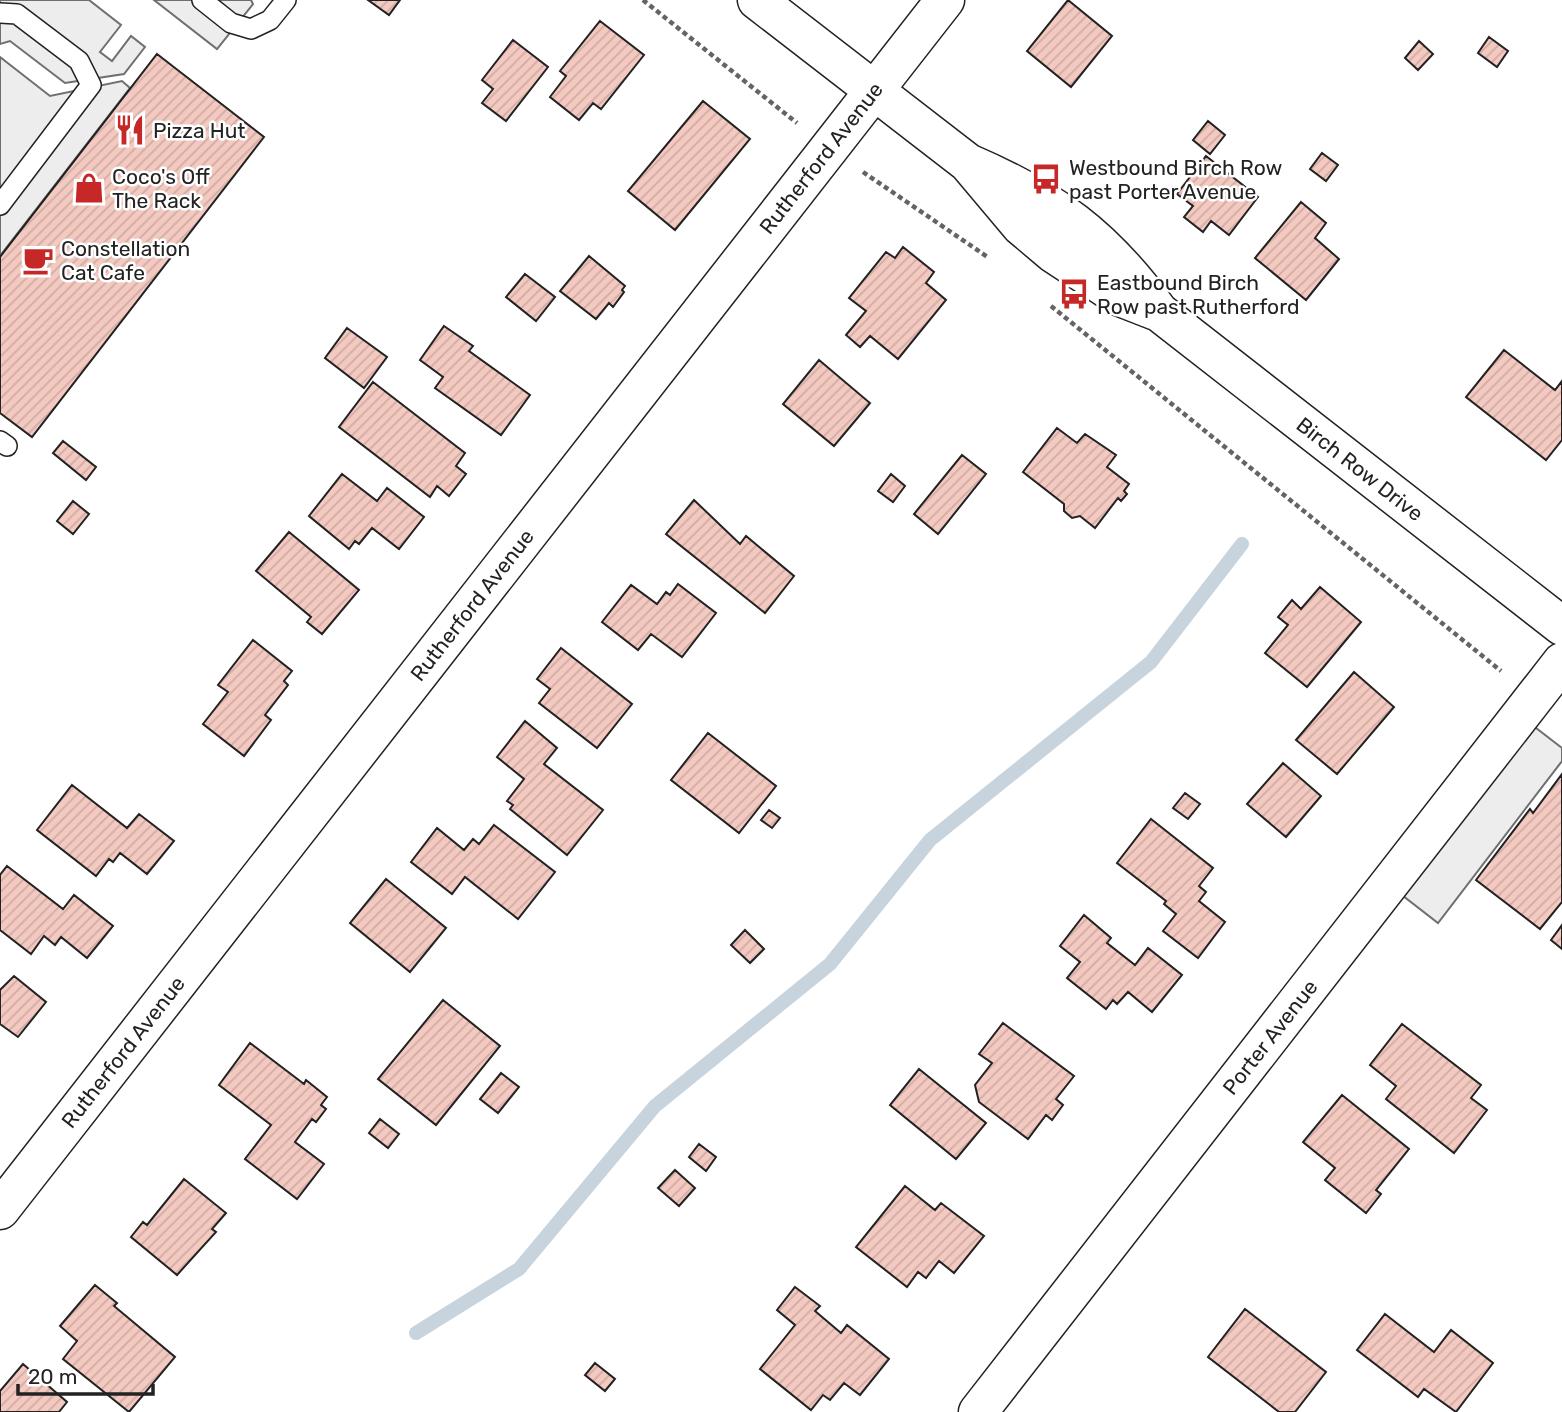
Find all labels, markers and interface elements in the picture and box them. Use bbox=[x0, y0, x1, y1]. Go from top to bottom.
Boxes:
street label: Rutherford Avenue bbox=[754, 77, 888, 239]
restaurant icon: Pizza Hut bbox=[113, 113, 147, 147]
place label: Pizza Hut bbox=[153, 118, 246, 143]
place label: Westbound Birch Row past Porter Avenue bbox=[1069, 155, 1282, 204]
bus stop icon: Westbound Birch Row past Porter Avenue bbox=[1029, 162, 1063, 196]
place label: Coco's Off The Rack bbox=[112, 164, 210, 213]
shop icon: Coco's Off The Rack bbox=[72, 171, 106, 205]
place label: Constellation Cat Cafe bbox=[61, 236, 190, 285]
cafe icon: Constellation Cat Cafe bbox=[21, 243, 55, 277]
place label: Eastbound Birch Row past Rutherford bbox=[1097, 270, 1299, 319]
bus stop icon: Eastbound Birch Row past Rutherford bbox=[1057, 277, 1091, 311]
street label: Birch Row Drive bbox=[1292, 412, 1428, 526]
street label: Rutherford Avenue bbox=[405, 524, 539, 686]
street label: Rutherford Avenue bbox=[56, 971, 190, 1133]
street label: Porter Avenue bbox=[1217, 975, 1323, 1099]
scale bar bbox=[18, 1352, 152, 1396]
text: 20 m bbox=[28, 1364, 77, 1389]

